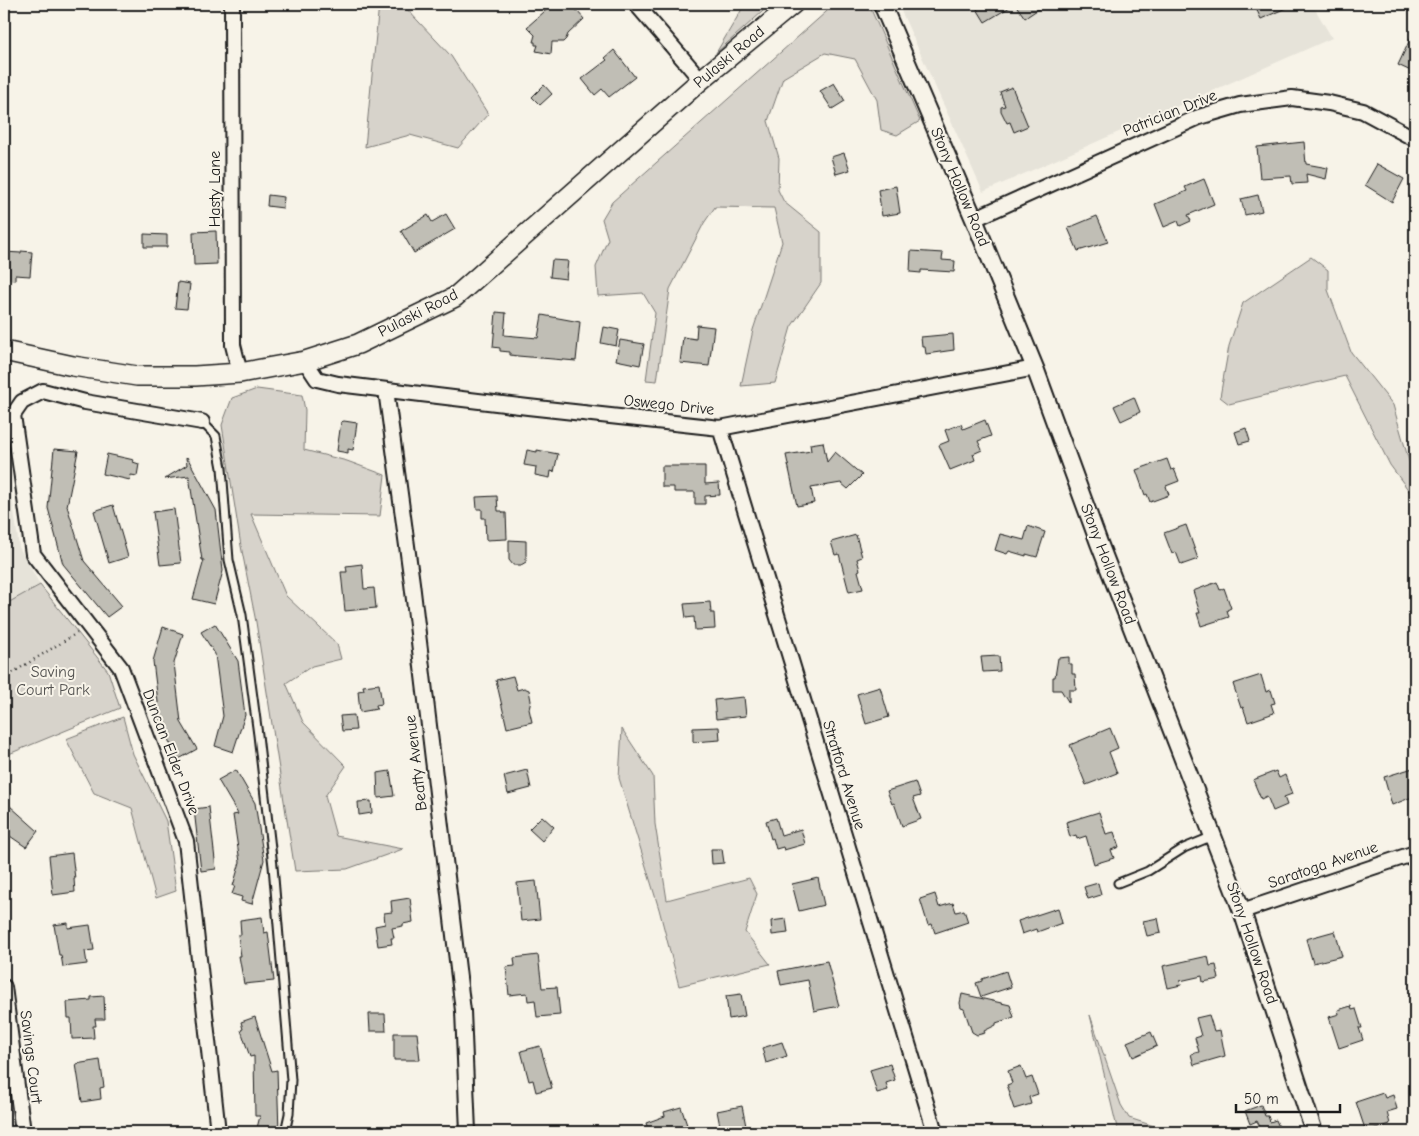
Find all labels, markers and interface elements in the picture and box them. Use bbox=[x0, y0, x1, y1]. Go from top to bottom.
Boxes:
street label: Pulaski Road bbox=[690, 22, 768, 92]
street label: Patrician Drive bbox=[1121, 86, 1219, 140]
street label: Stony Hollow Road bbox=[927, 125, 993, 249]
street label: Hasty Lane bbox=[206, 151, 224, 227]
street label: Pulaski Road bbox=[375, 285, 461, 341]
street label: Oswego Drive bbox=[623, 391, 715, 419]
street label: Stony Hollow Road bbox=[1077, 501, 1139, 627]
park label: Saving Court Park bbox=[16, 663, 90, 699]
street label: Duncan Elder Drive bbox=[139, 687, 203, 817]
street label: Beatty Avenue bbox=[401, 714, 431, 812]
street label: Stratford Avenue bbox=[819, 718, 869, 832]
street label: Saratoga Avenue bbox=[1266, 838, 1380, 892]
street label: Stony Hollow Road bbox=[1223, 880, 1281, 1006]
street label: Savings Court bbox=[16, 1009, 46, 1105]
scale bar bbox=[1236, 1081, 1340, 1113]
text: 50 m bbox=[1244, 1090, 1279, 1108]

